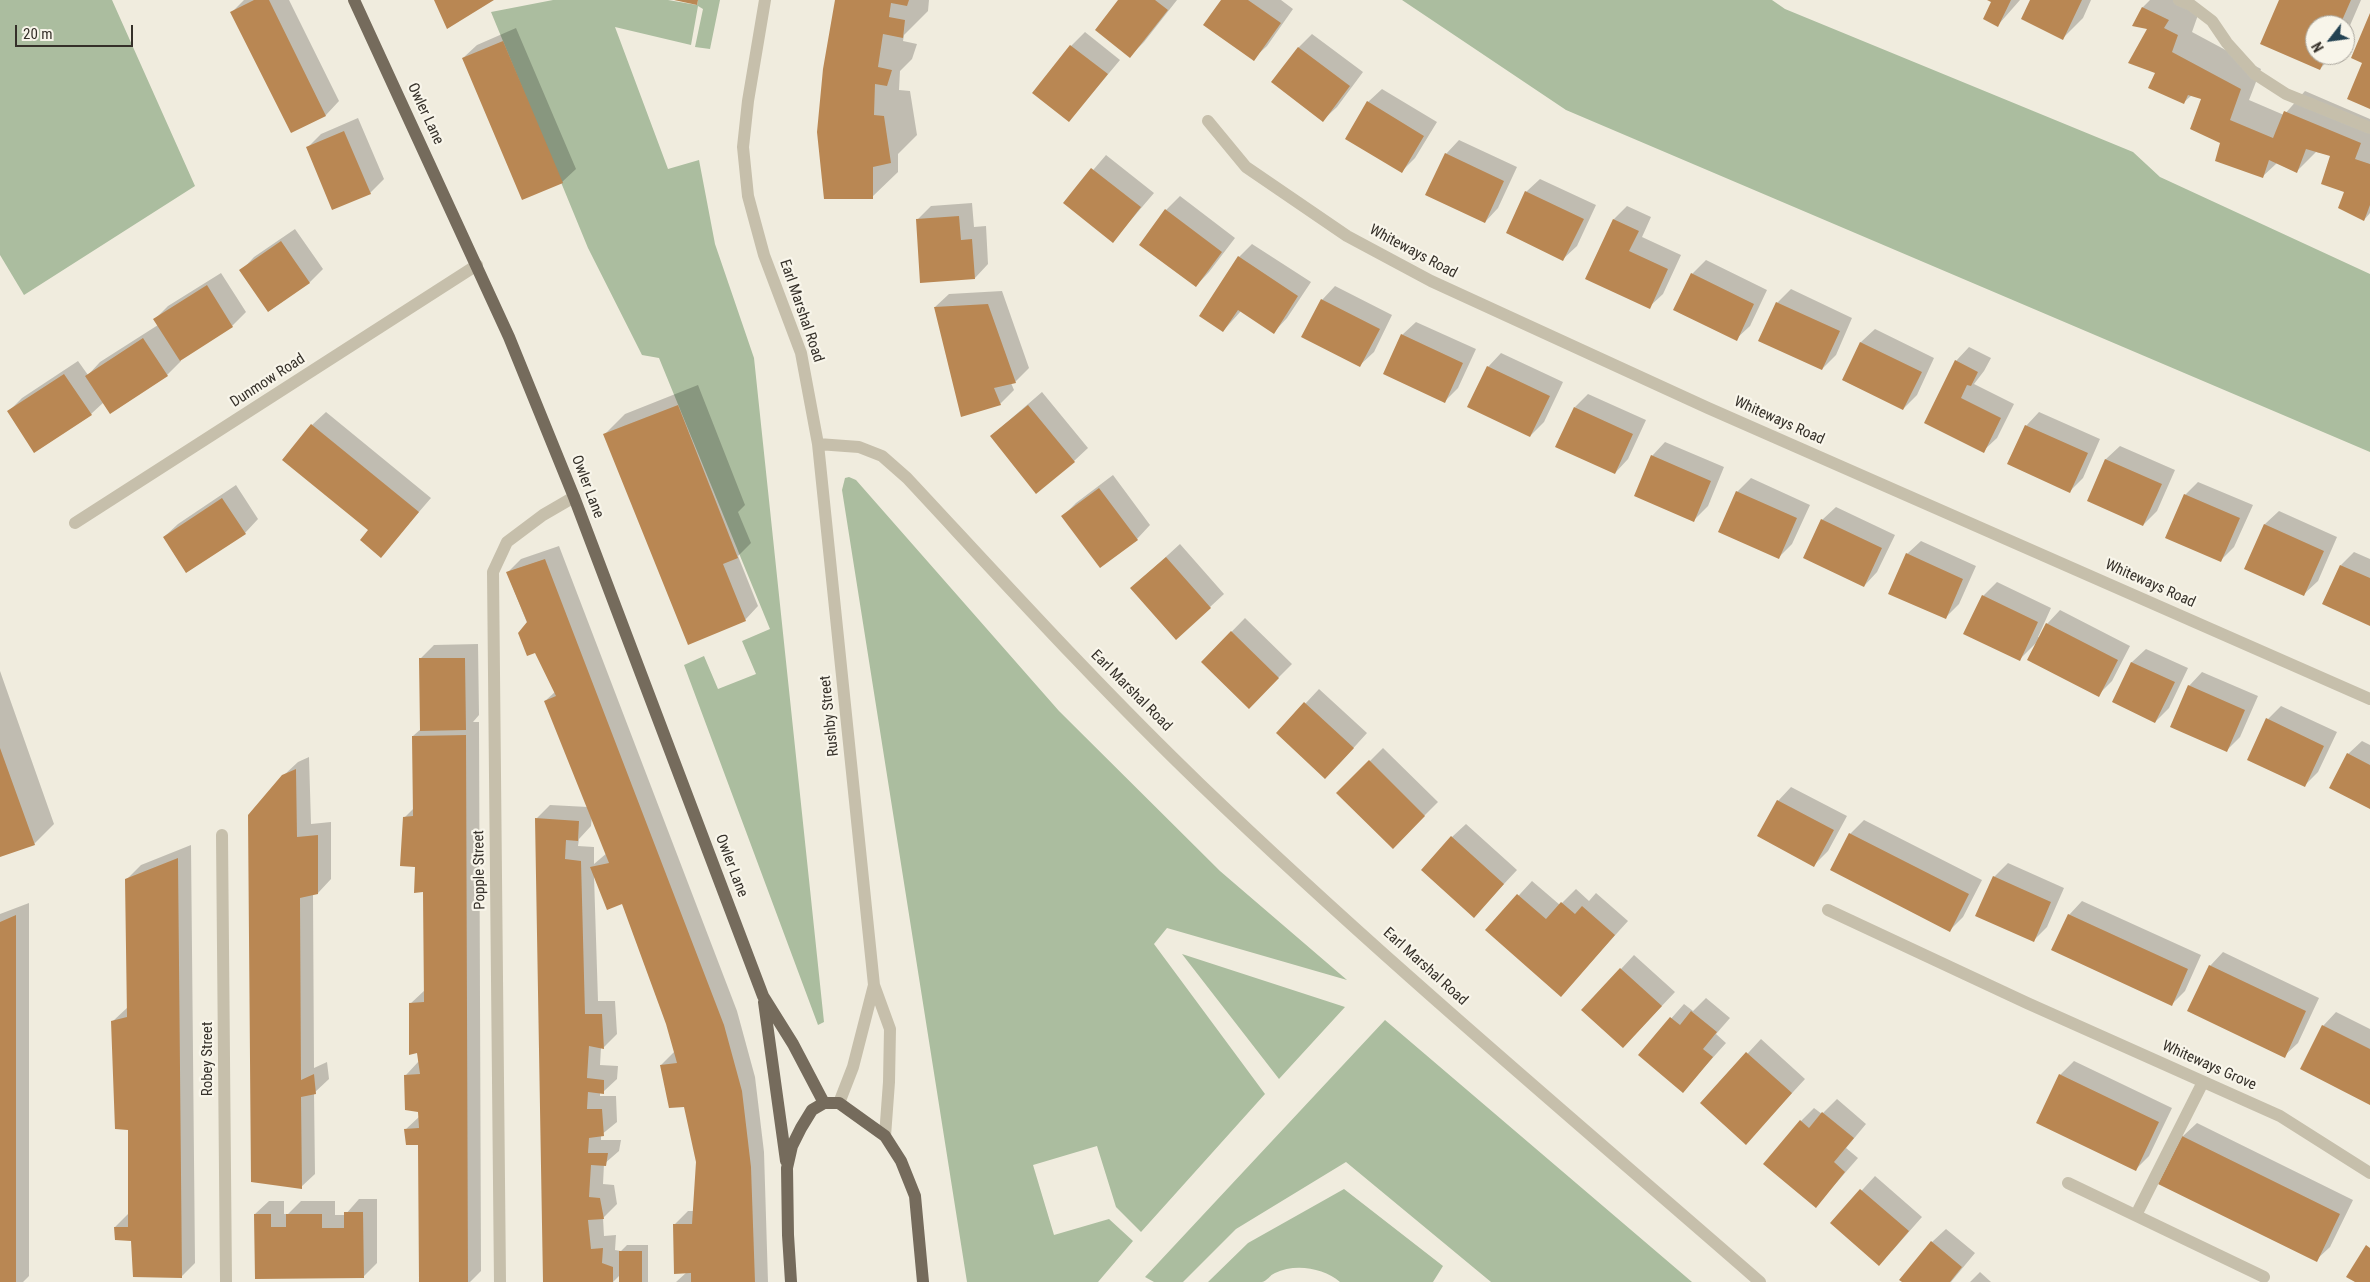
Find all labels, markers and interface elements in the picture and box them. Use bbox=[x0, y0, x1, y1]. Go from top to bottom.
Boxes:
scale bar bbox=[18, 15, 135, 47]
north arrow bbox=[2305, 15, 2355, 65]
text: 20 m bbox=[23, 25, 53, 43]
text: N bbox=[2309, 39, 2327, 55]
street label: Owler Lane bbox=[403, 80, 447, 148]
street label: Whiteways Road bbox=[1366, 221, 1460, 283]
street label: Earl Marshal Road bbox=[775, 257, 827, 365]
street label: Dunmow Road bbox=[227, 350, 309, 412]
street label: Whiteways Road bbox=[1731, 393, 1827, 449]
street label: Owler Lane bbox=[567, 453, 607, 521]
street label: Whiteways Road bbox=[2102, 556, 2198, 612]
street label: Earl Marshal Road bbox=[1087, 647, 1175, 735]
street label: Rushby Street bbox=[817, 675, 843, 757]
street label: Popple Street bbox=[470, 830, 490, 910]
street label: Owler Lane bbox=[711, 832, 751, 900]
street label: Earl Marshal Road bbox=[1379, 924, 1471, 1010]
street label: Robey Street bbox=[199, 1022, 217, 1096]
street label: Whiteways Grove bbox=[2159, 1037, 2259, 1095]

